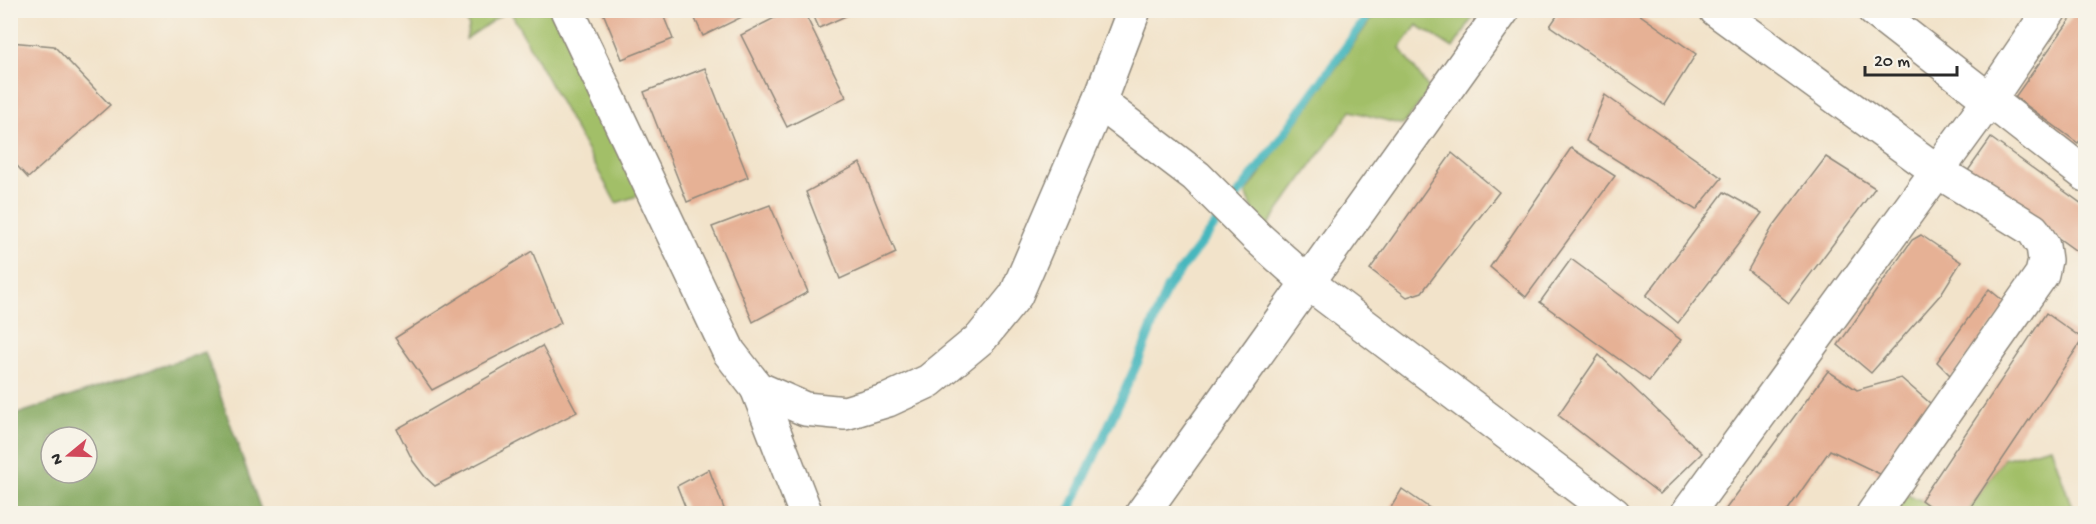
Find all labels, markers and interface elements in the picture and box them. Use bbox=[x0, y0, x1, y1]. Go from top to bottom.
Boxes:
scale bar bbox=[1865, 39, 1956, 77]
text: 20 m bbox=[1874, 52, 1910, 73]
north arrow bbox=[39, 425, 99, 485]
text: N bbox=[47, 450, 69, 467]

